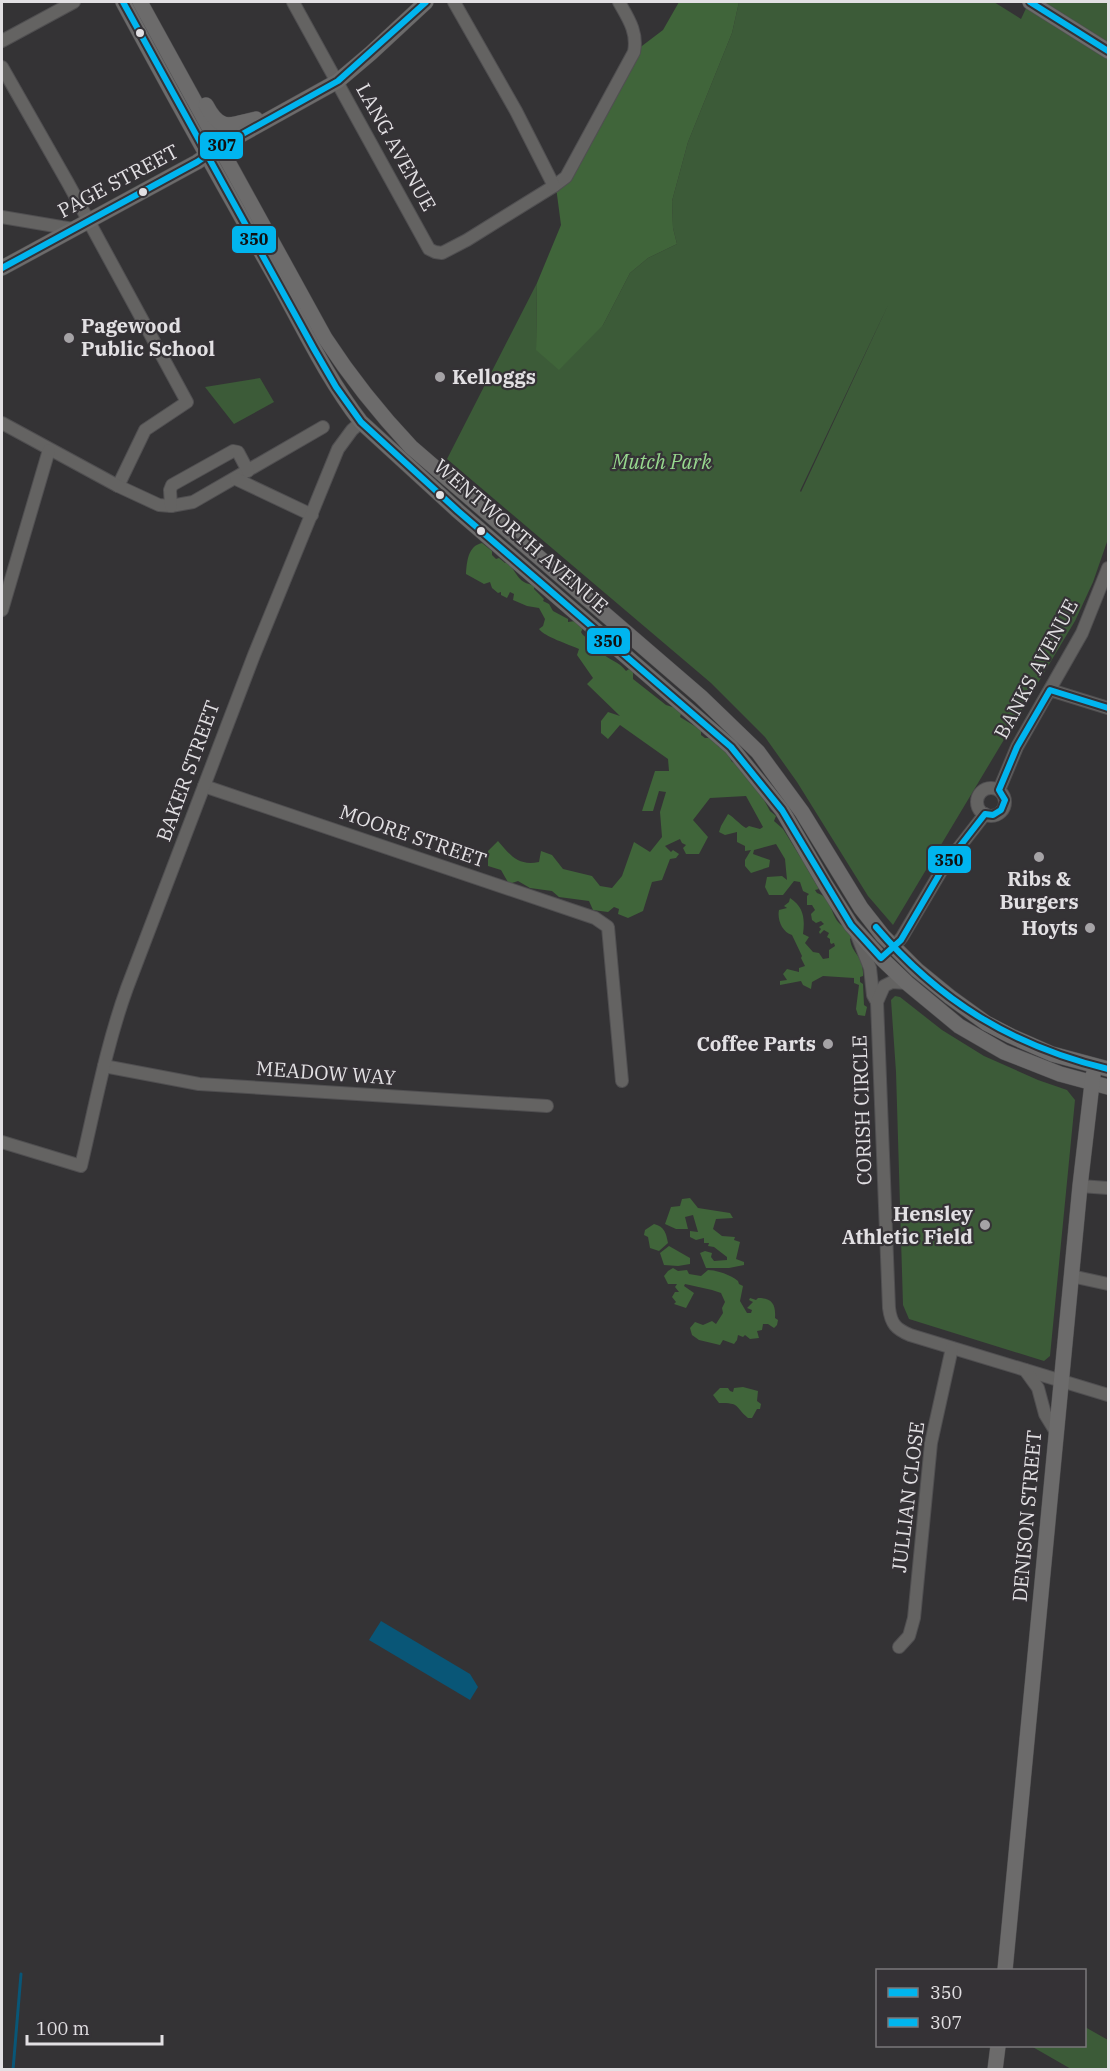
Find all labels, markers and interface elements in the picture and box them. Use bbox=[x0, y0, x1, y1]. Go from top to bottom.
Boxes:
unlabelled marker bbox=[134, 27, 146, 39]
street label: LANG AVENUE bbox=[350, 78, 443, 216]
line badge: 307 bbox=[199, 131, 244, 160]
text: 307 bbox=[208, 135, 236, 155]
street label: PAGE STREET bbox=[53, 137, 183, 224]
unlabelled marker bbox=[137, 186, 149, 198]
line badge: 350 bbox=[231, 225, 277, 254]
text: 350 bbox=[240, 229, 269, 249]
place label: Pagewood Public School bbox=[81, 312, 215, 362]
marker: Pagewood Public School bbox=[62, 331, 76, 345]
place label: Kelloggs bbox=[452, 363, 536, 390]
marker: Kelloggs bbox=[433, 370, 447, 384]
park label: Mutch Park bbox=[611, 448, 712, 475]
street label: WENTWORTH AVENUE bbox=[428, 452, 614, 619]
unlabelled marker bbox=[434, 489, 446, 501]
unlabelled marker bbox=[475, 525, 487, 537]
street label: BANKS AVENUE bbox=[987, 594, 1084, 743]
line badge: 350 bbox=[586, 627, 631, 655]
text: 350 bbox=[594, 631, 623, 651]
street label: BAKER STREET bbox=[149, 696, 226, 845]
street label: MOORE STREET bbox=[336, 798, 490, 873]
line badge: 350 bbox=[927, 845, 972, 874]
text: 350 bbox=[935, 850, 964, 870]
marker: Ribs & Burgers bbox=[1032, 850, 1046, 864]
place label: Ribs & Burgers bbox=[999, 865, 1079, 915]
place label: Hoyts bbox=[1021, 914, 1078, 941]
marker: Hoyts bbox=[1083, 921, 1097, 935]
place label: Coffee Parts bbox=[697, 1030, 816, 1057]
street label: CORISH CIRCLE bbox=[845, 1034, 878, 1186]
marker: Coffee Parts bbox=[821, 1037, 835, 1051]
street label: MEADOW WAY bbox=[255, 1054, 397, 1091]
place label: Hensley Athletic Field bbox=[842, 1200, 974, 1250]
marker: Hensley Athletic Field bbox=[978, 1218, 992, 1232]
street label: JULLIAN CLOSE bbox=[885, 1420, 930, 1574]
street label: DENISON STREET bbox=[1006, 1429, 1047, 1603]
legend bbox=[876, 1969, 1086, 2047]
text: 350 bbox=[930, 1981, 962, 2004]
scale bar bbox=[27, 2008, 162, 2046]
text: 307 bbox=[930, 2011, 962, 2034]
text: 100 m bbox=[36, 2017, 90, 2040]

